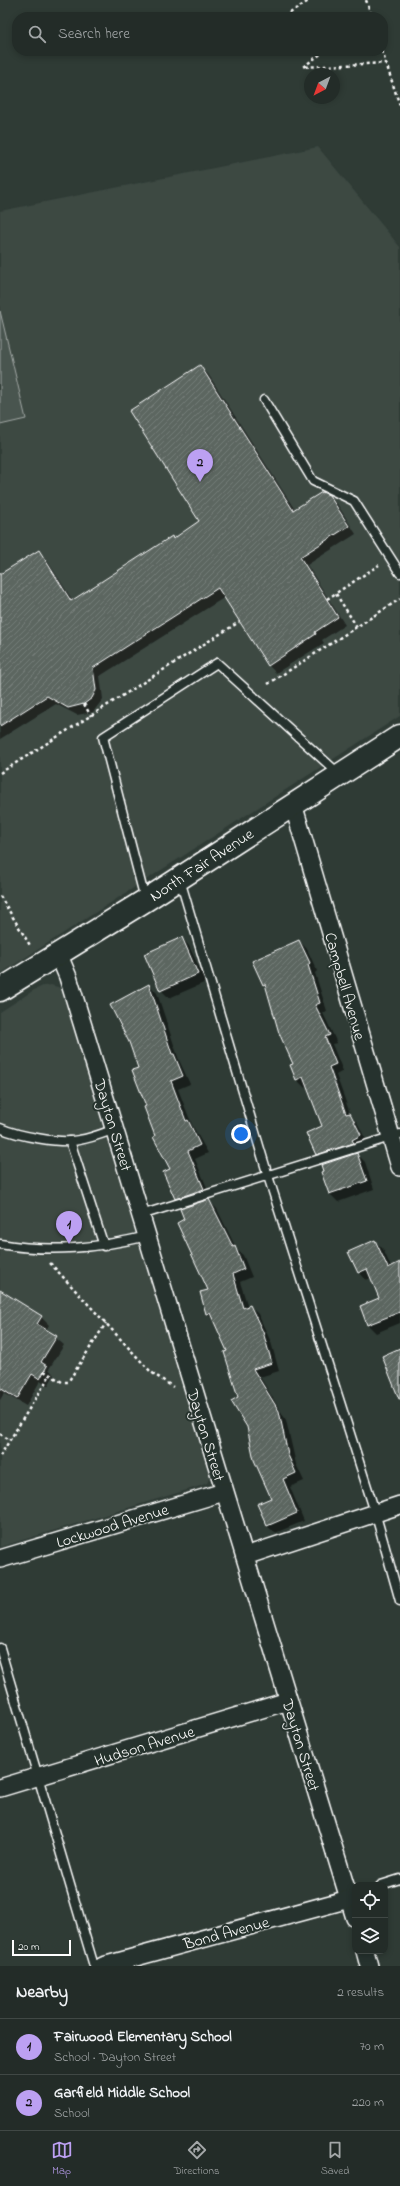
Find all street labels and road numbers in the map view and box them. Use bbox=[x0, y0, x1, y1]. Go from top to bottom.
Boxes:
street label: North Fair Avenue bbox=[145, 823, 260, 908]
street label: Campbell Avenue bbox=[317, 930, 371, 1044]
street label: Dayton Street bbox=[86, 1076, 138, 1175]
street label: Dayton Street bbox=[179, 1386, 231, 1485]
street label: Lockwood Avenue bbox=[54, 1498, 172, 1555]
street label: Dayton Street bbox=[274, 1696, 326, 1795]
street label: Hudson Avenue bbox=[92, 1720, 198, 1774]
street label: Bond Avenue bbox=[180, 1911, 273, 1957]

